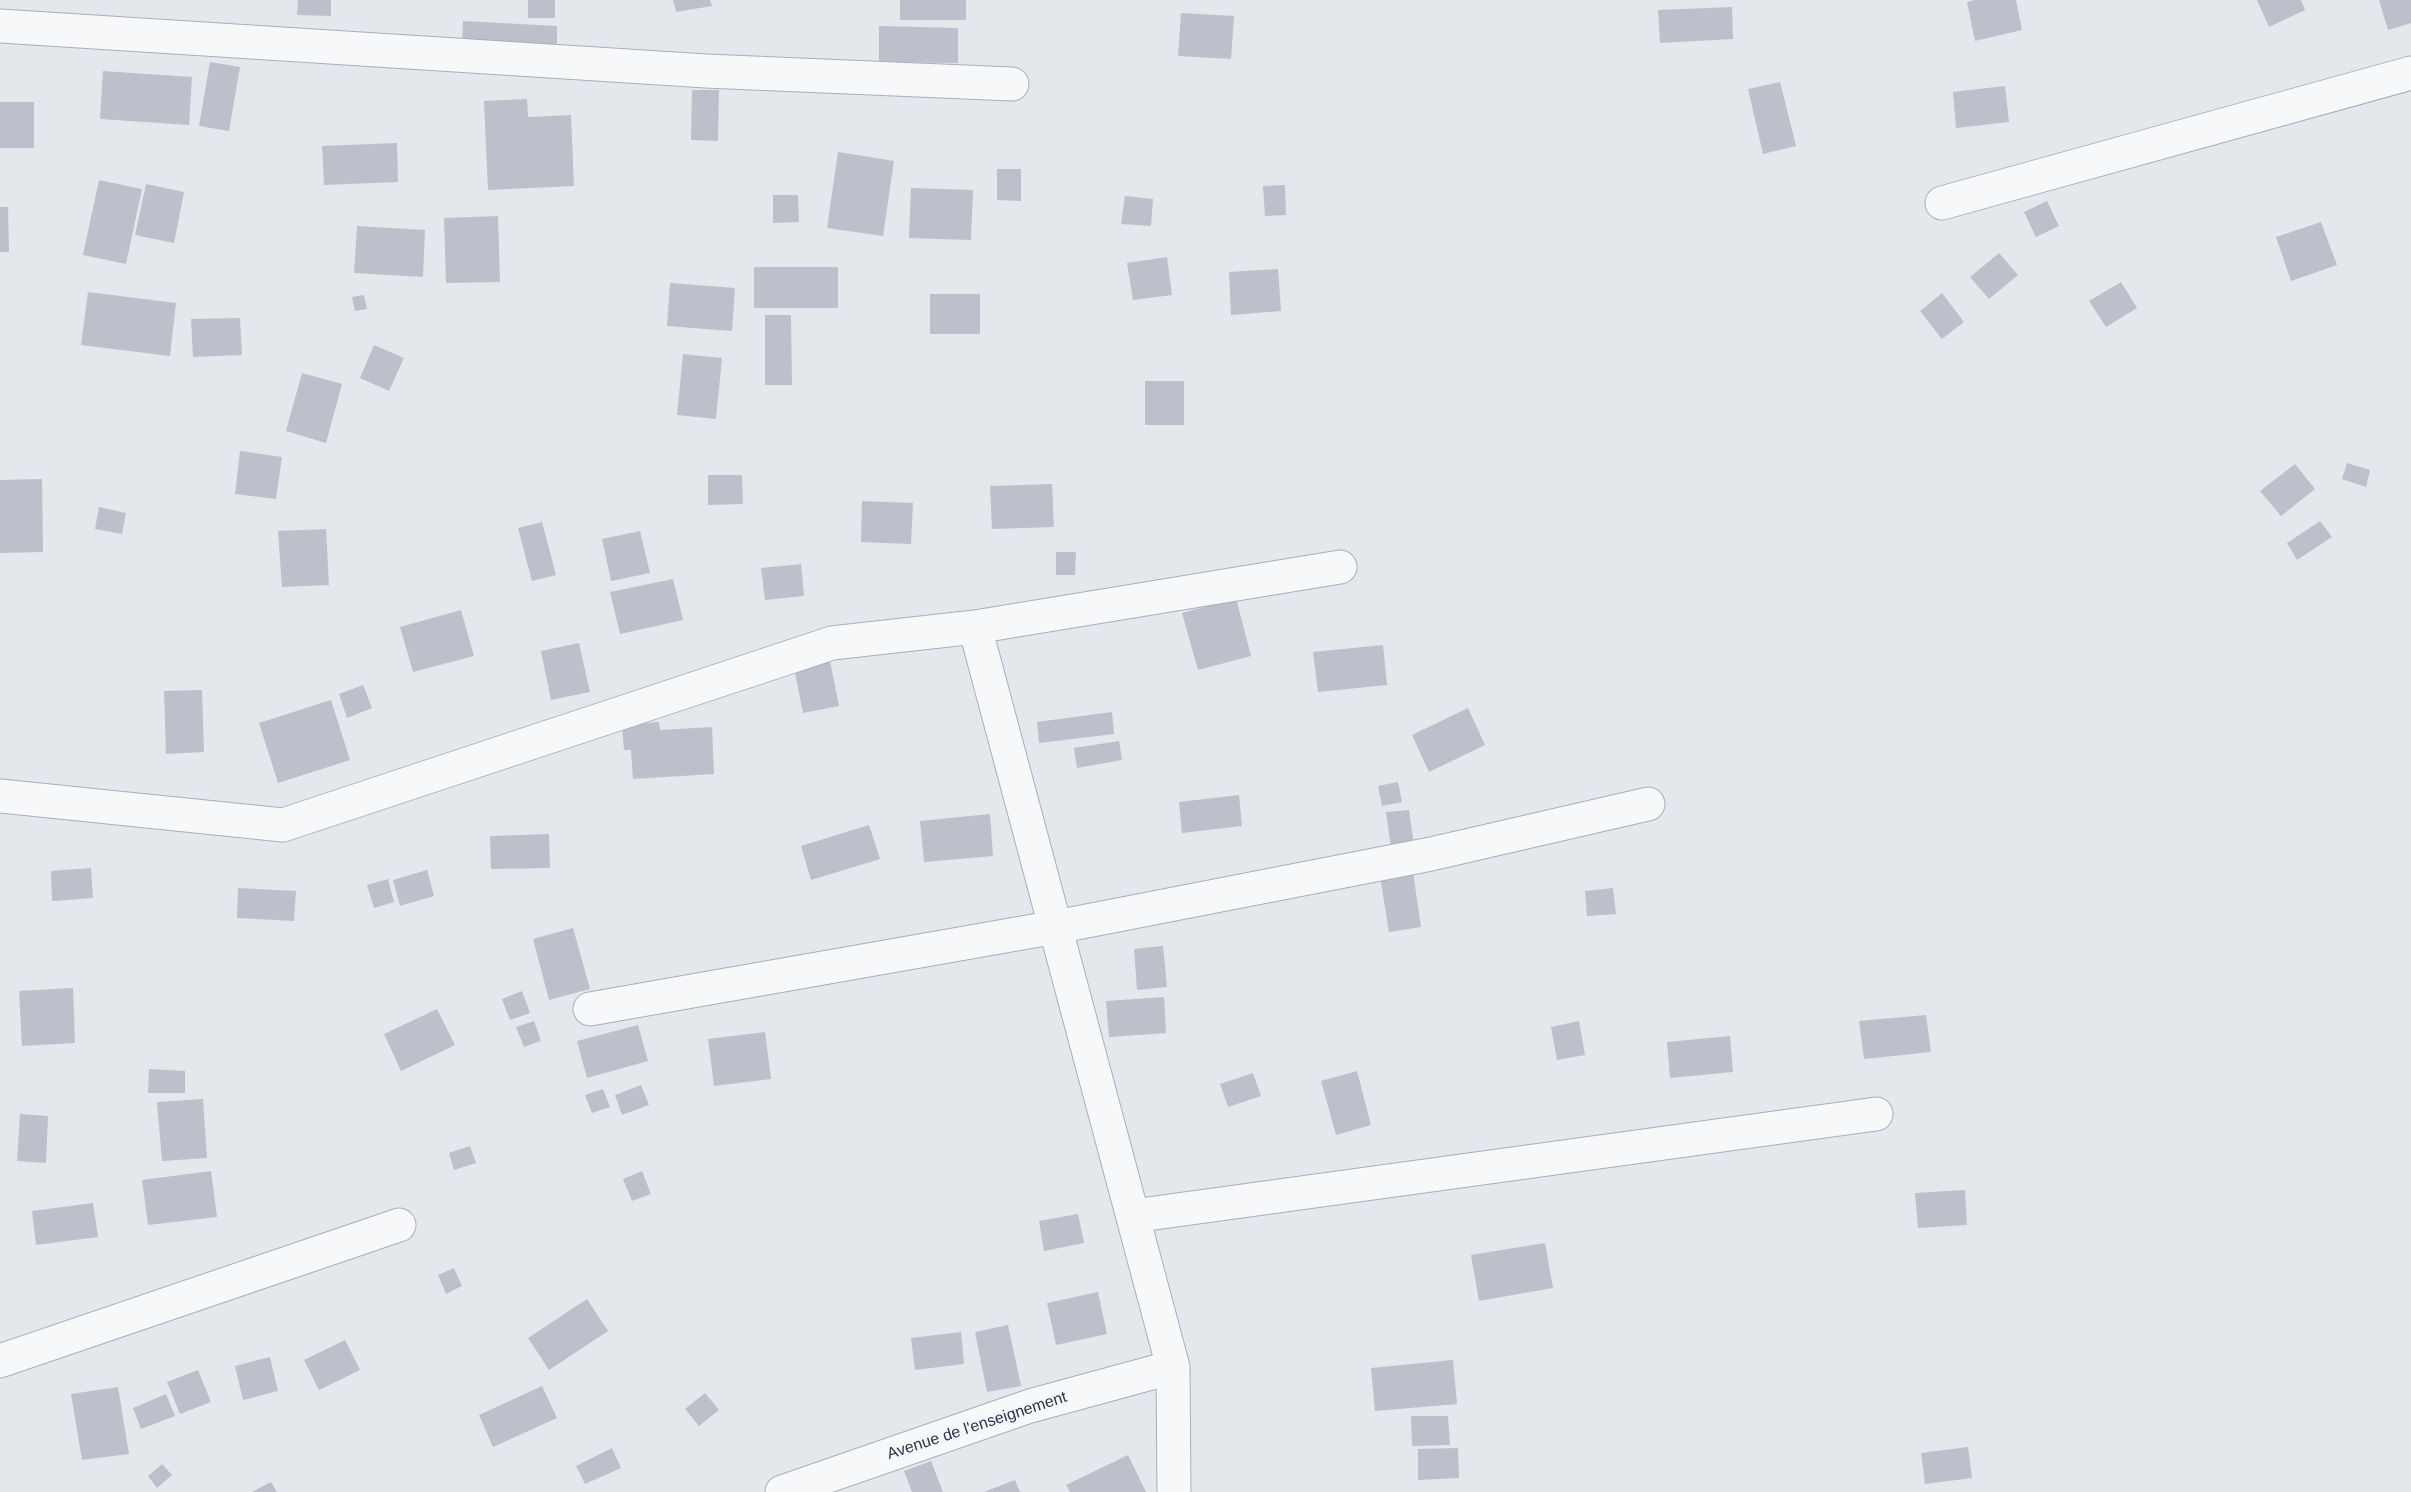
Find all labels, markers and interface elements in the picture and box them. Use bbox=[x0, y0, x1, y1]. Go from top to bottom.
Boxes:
street label: Avenue de l'enseignement bbox=[885, 1388, 1069, 1464]

